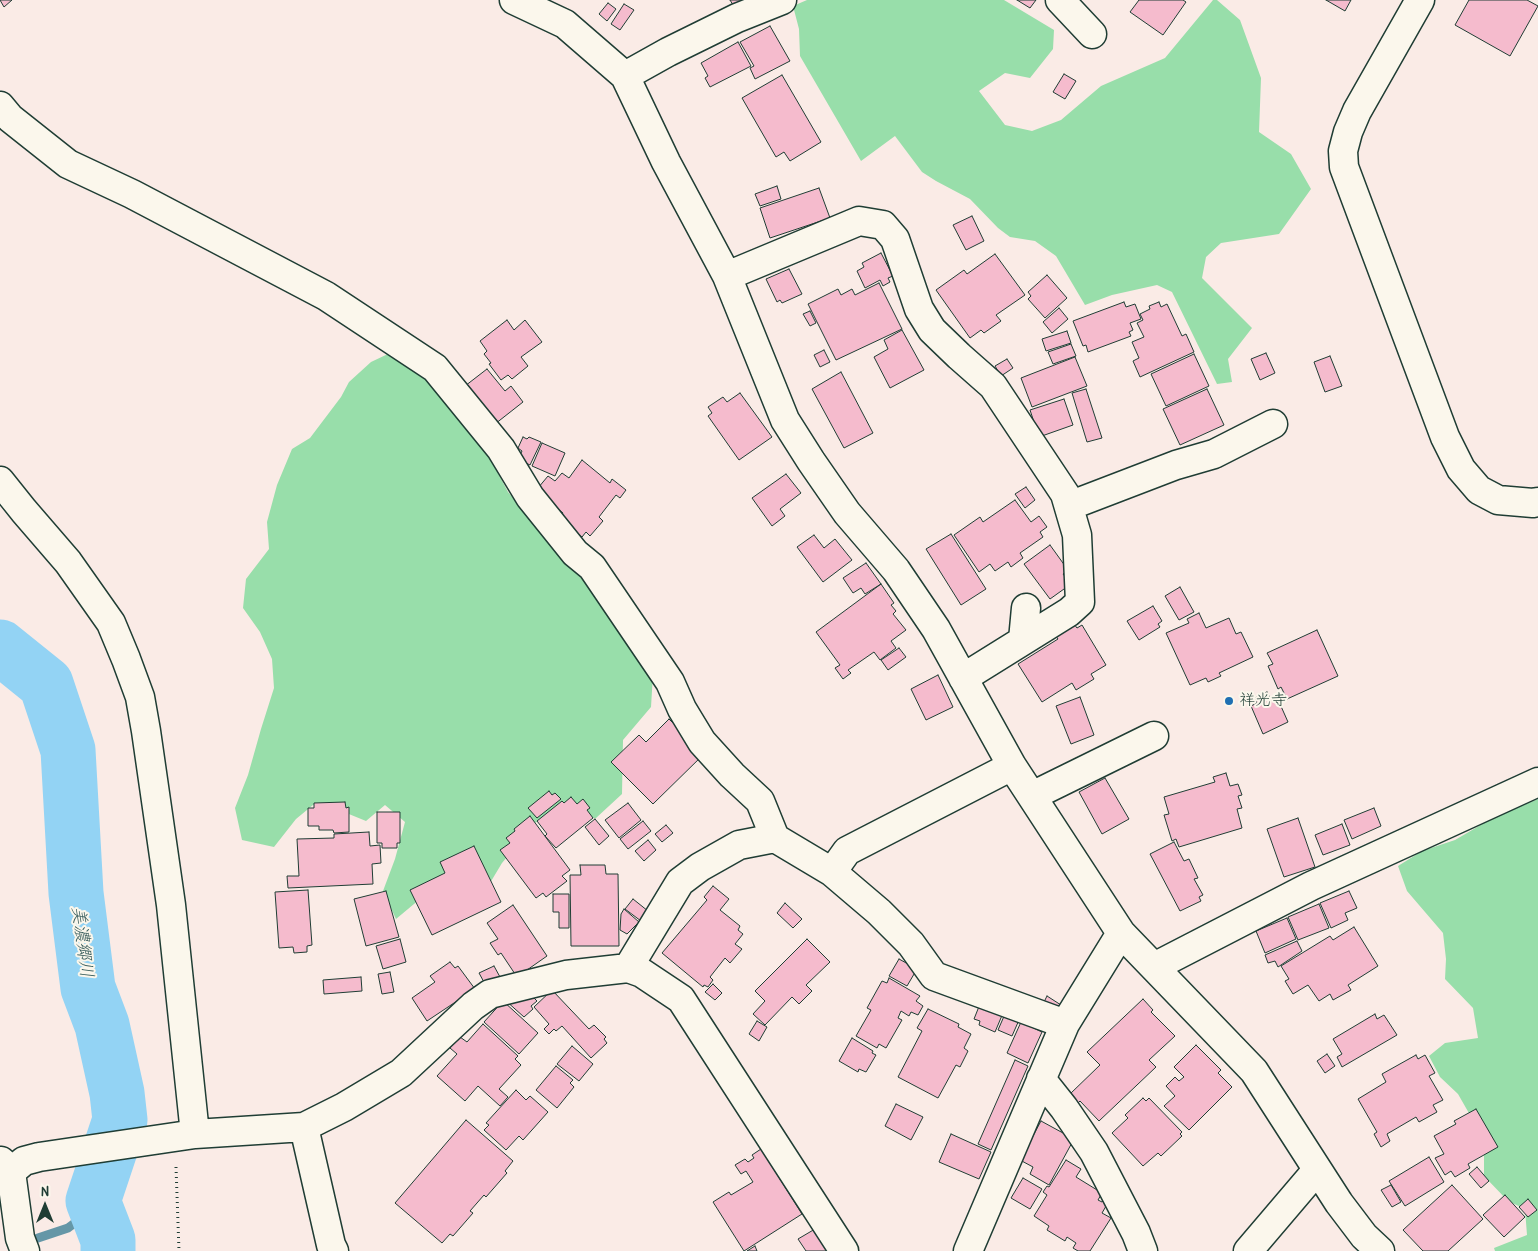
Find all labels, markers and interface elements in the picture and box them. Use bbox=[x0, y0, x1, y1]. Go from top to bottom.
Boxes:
place label: 祥光寺 bbox=[1239, 691, 1287, 711]
marker: 祥光寺 bbox=[1223, 695, 1235, 707]
water label: 美濃郷川 bbox=[67, 905, 97, 979]
north arrow bbox=[20, 1181, 70, 1231]
text: N bbox=[41, 1181, 49, 1200]

